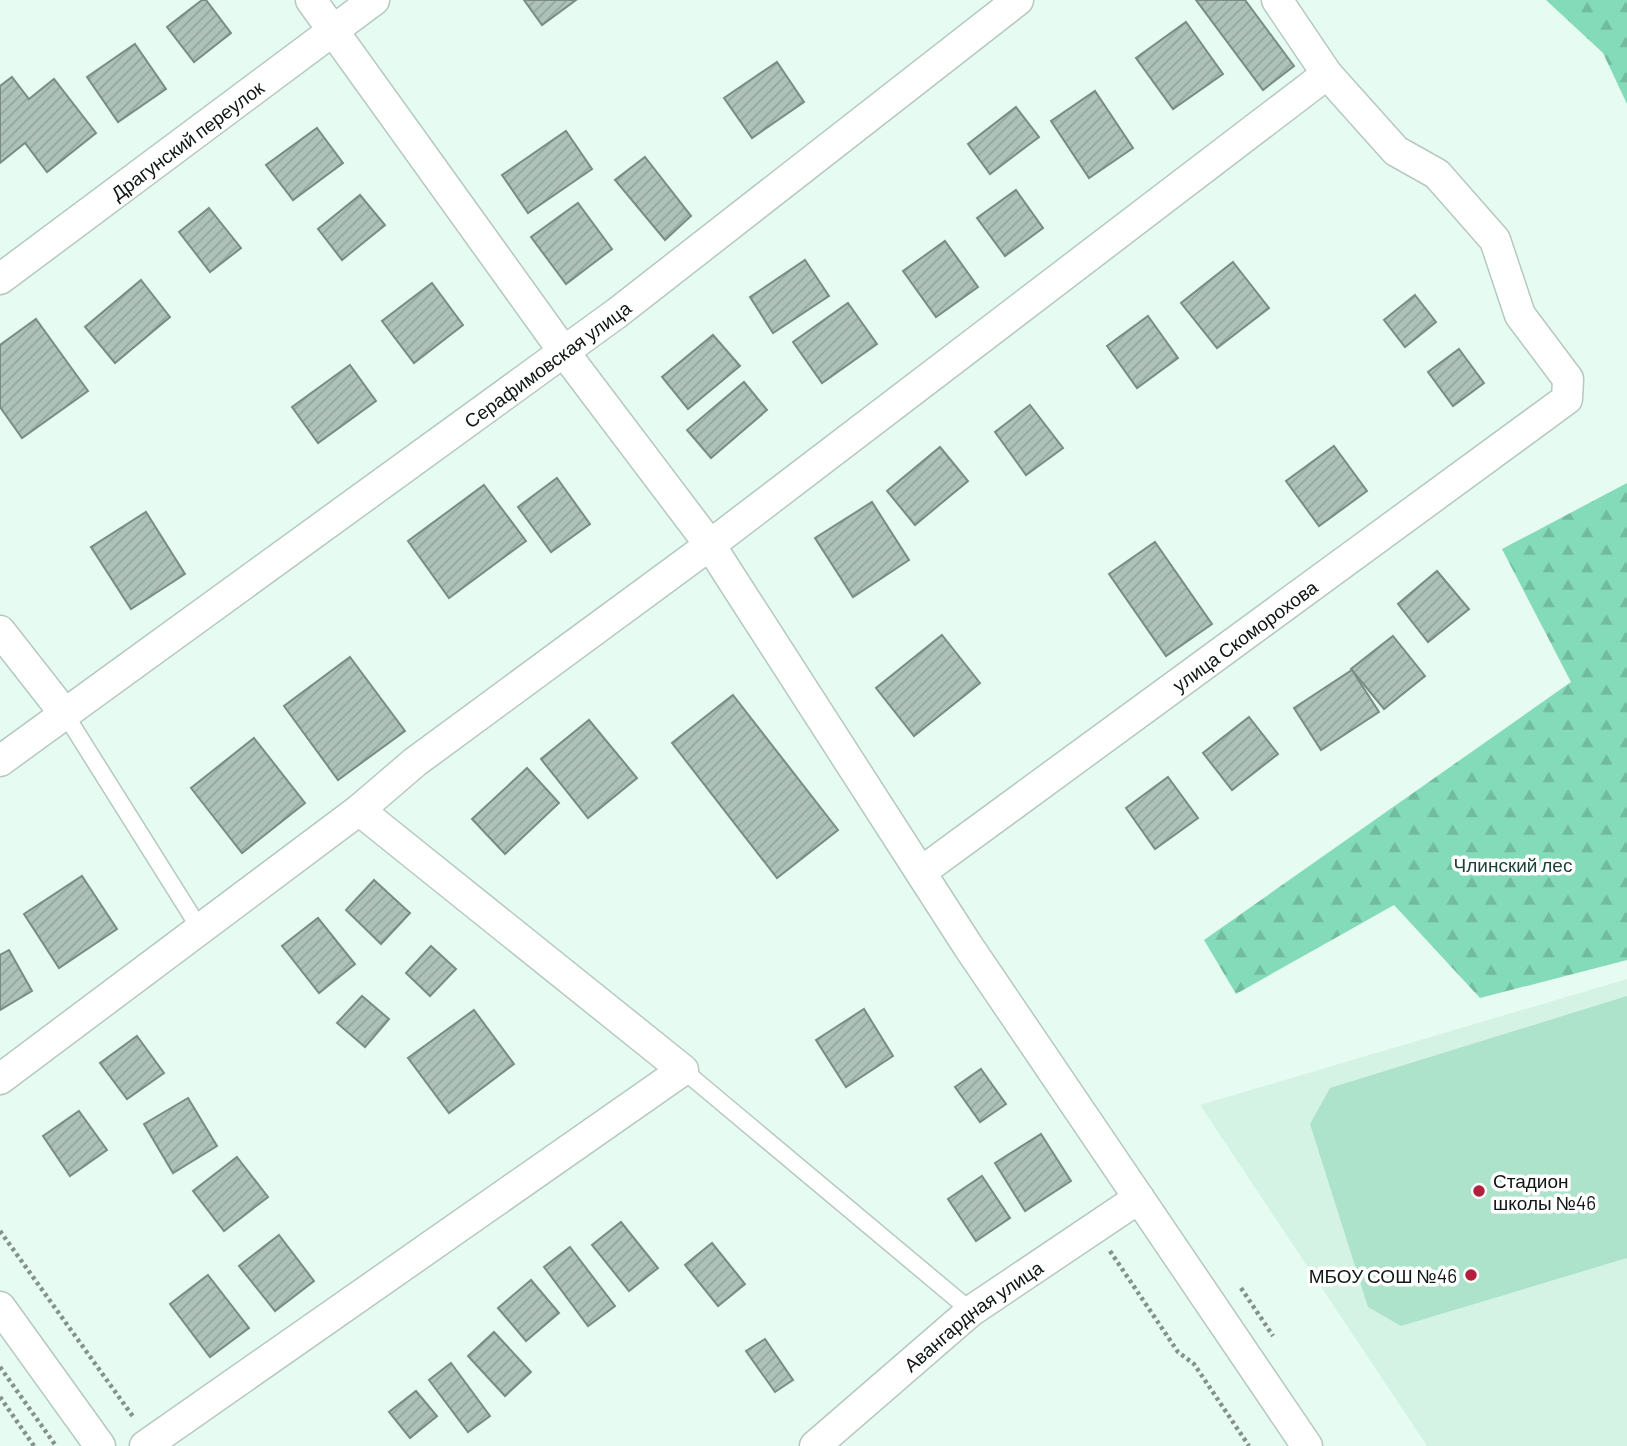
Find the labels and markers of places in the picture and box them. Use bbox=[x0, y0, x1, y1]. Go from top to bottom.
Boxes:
place label: Стадион школы №46 bbox=[1493, 1169, 1596, 1214]
marker: Стадион школы №46 bbox=[1471, 1183, 1487, 1199]
place label: МБОУ СОШ №46 bbox=[1309, 1264, 1457, 1287]
marker: МБОУ СОШ №46 bbox=[1463, 1267, 1479, 1283]

